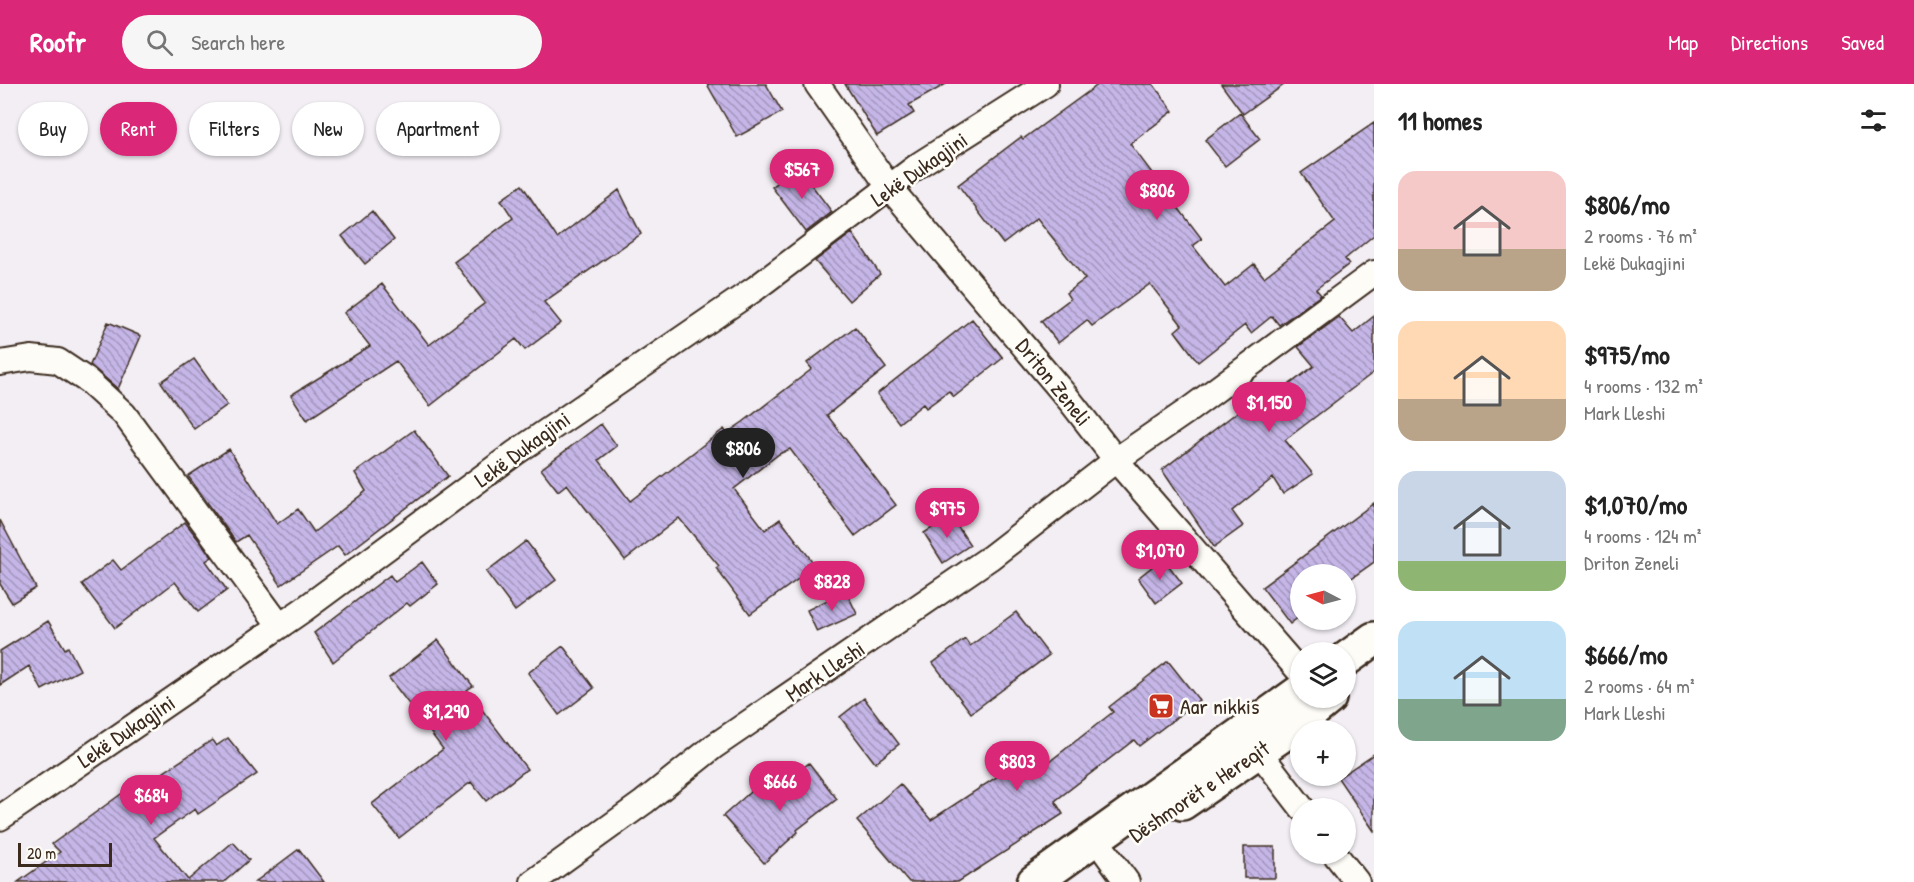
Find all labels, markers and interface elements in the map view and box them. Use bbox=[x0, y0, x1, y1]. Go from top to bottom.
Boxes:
search box bbox=[122, 15, 542, 69]
text: Roofr bbox=[30, 23, 86, 61]
icon: search bbox=[143, 26, 176, 59]
text: Search here bbox=[191, 27, 285, 57]
text: Map bbox=[1668, 28, 1698, 57]
text: Directions bbox=[1731, 28, 1808, 57]
text: Saved bbox=[1841, 28, 1884, 57]
chip: Buy bbox=[18, 102, 88, 156]
chip: Rent bbox=[100, 102, 177, 156]
chip: Filters bbox=[189, 102, 280, 156]
chip: New bbox=[292, 102, 364, 156]
chip: Apartment bbox=[376, 102, 500, 156]
text: 11 homes bbox=[1398, 103, 1482, 138]
icon: filters bbox=[1857, 104, 1890, 137]
street label: Lekë Dukagjini bbox=[865, 125, 973, 213]
pin: $567 bbox=[766, 149, 838, 200]
text: $567 bbox=[784, 155, 820, 182]
pin: $806 bbox=[1121, 170, 1193, 221]
text: $806 bbox=[1139, 176, 1175, 203]
text: $806/mo bbox=[1584, 187, 1670, 222]
icon: home bbox=[1446, 195, 1518, 267]
text: 2 rooms · 76 m² bbox=[1584, 222, 1697, 249]
text: Lekë Dukagjini bbox=[1584, 249, 1686, 276]
street label: Driton Zeneli bbox=[1009, 332, 1099, 432]
text: $975/mo bbox=[1584, 337, 1670, 372]
icon: home bbox=[1446, 345, 1518, 417]
text: 4 rooms · 132 m² bbox=[1584, 372, 1703, 399]
pin: $1,150 bbox=[1220, 382, 1318, 433]
text: $1,150 bbox=[1246, 388, 1292, 415]
text: Mark Lleshi bbox=[1584, 399, 1666, 426]
street label: Lekë Dukagjini bbox=[468, 404, 576, 494]
pin: $806 bbox=[707, 428, 779, 479]
text: $806 bbox=[725, 434, 761, 461]
text: $1,070/mo bbox=[1584, 487, 1687, 522]
pin: $975 bbox=[911, 488, 983, 539]
text: $975 bbox=[929, 494, 965, 521]
icon: home bbox=[1446, 495, 1518, 567]
text: 4 rooms · 124 m² bbox=[1584, 522, 1701, 549]
pin: $1,070 bbox=[1111, 530, 1209, 581]
text: $1,070 bbox=[1135, 536, 1185, 563]
text: Driton Zeneli bbox=[1584, 549, 1679, 576]
pin: $828 bbox=[796, 561, 868, 612]
north arrow bbox=[1290, 564, 1356, 630]
map controls bbox=[1290, 564, 1356, 864]
text: $828 bbox=[814, 567, 850, 594]
street label: Mark Lleshi bbox=[779, 633, 871, 709]
text: $666/mo bbox=[1584, 637, 1667, 672]
button: layers bbox=[1290, 642, 1356, 708]
icon: home bbox=[1446, 645, 1518, 717]
text: 2 rooms · 64 m² bbox=[1584, 672, 1695, 699]
street label: Lekë Dukagjini bbox=[71, 687, 181, 775]
pin: $1,290 bbox=[397, 691, 495, 742]
supermarket icon: Aar nikkis bbox=[1146, 691, 1176, 721]
place label: Aar nikkis bbox=[1180, 691, 1259, 721]
text: $1,290 bbox=[422, 697, 470, 724]
text: Mark Lleshi bbox=[1584, 699, 1666, 726]
button: + bbox=[1290, 720, 1356, 786]
street label: Dëshmorët e Hereqit bbox=[1123, 733, 1275, 849]
pin: $803 bbox=[981, 741, 1053, 792]
text: $803 bbox=[999, 747, 1035, 774]
pin: $666 bbox=[744, 761, 816, 812]
text: $666 bbox=[763, 767, 797, 794]
pin: $684 bbox=[115, 775, 187, 826]
text: $684 bbox=[134, 781, 168, 808]
button: − bbox=[1290, 798, 1356, 864]
scale bar bbox=[18, 840, 112, 868]
text: 20 m bbox=[27, 842, 56, 864]

